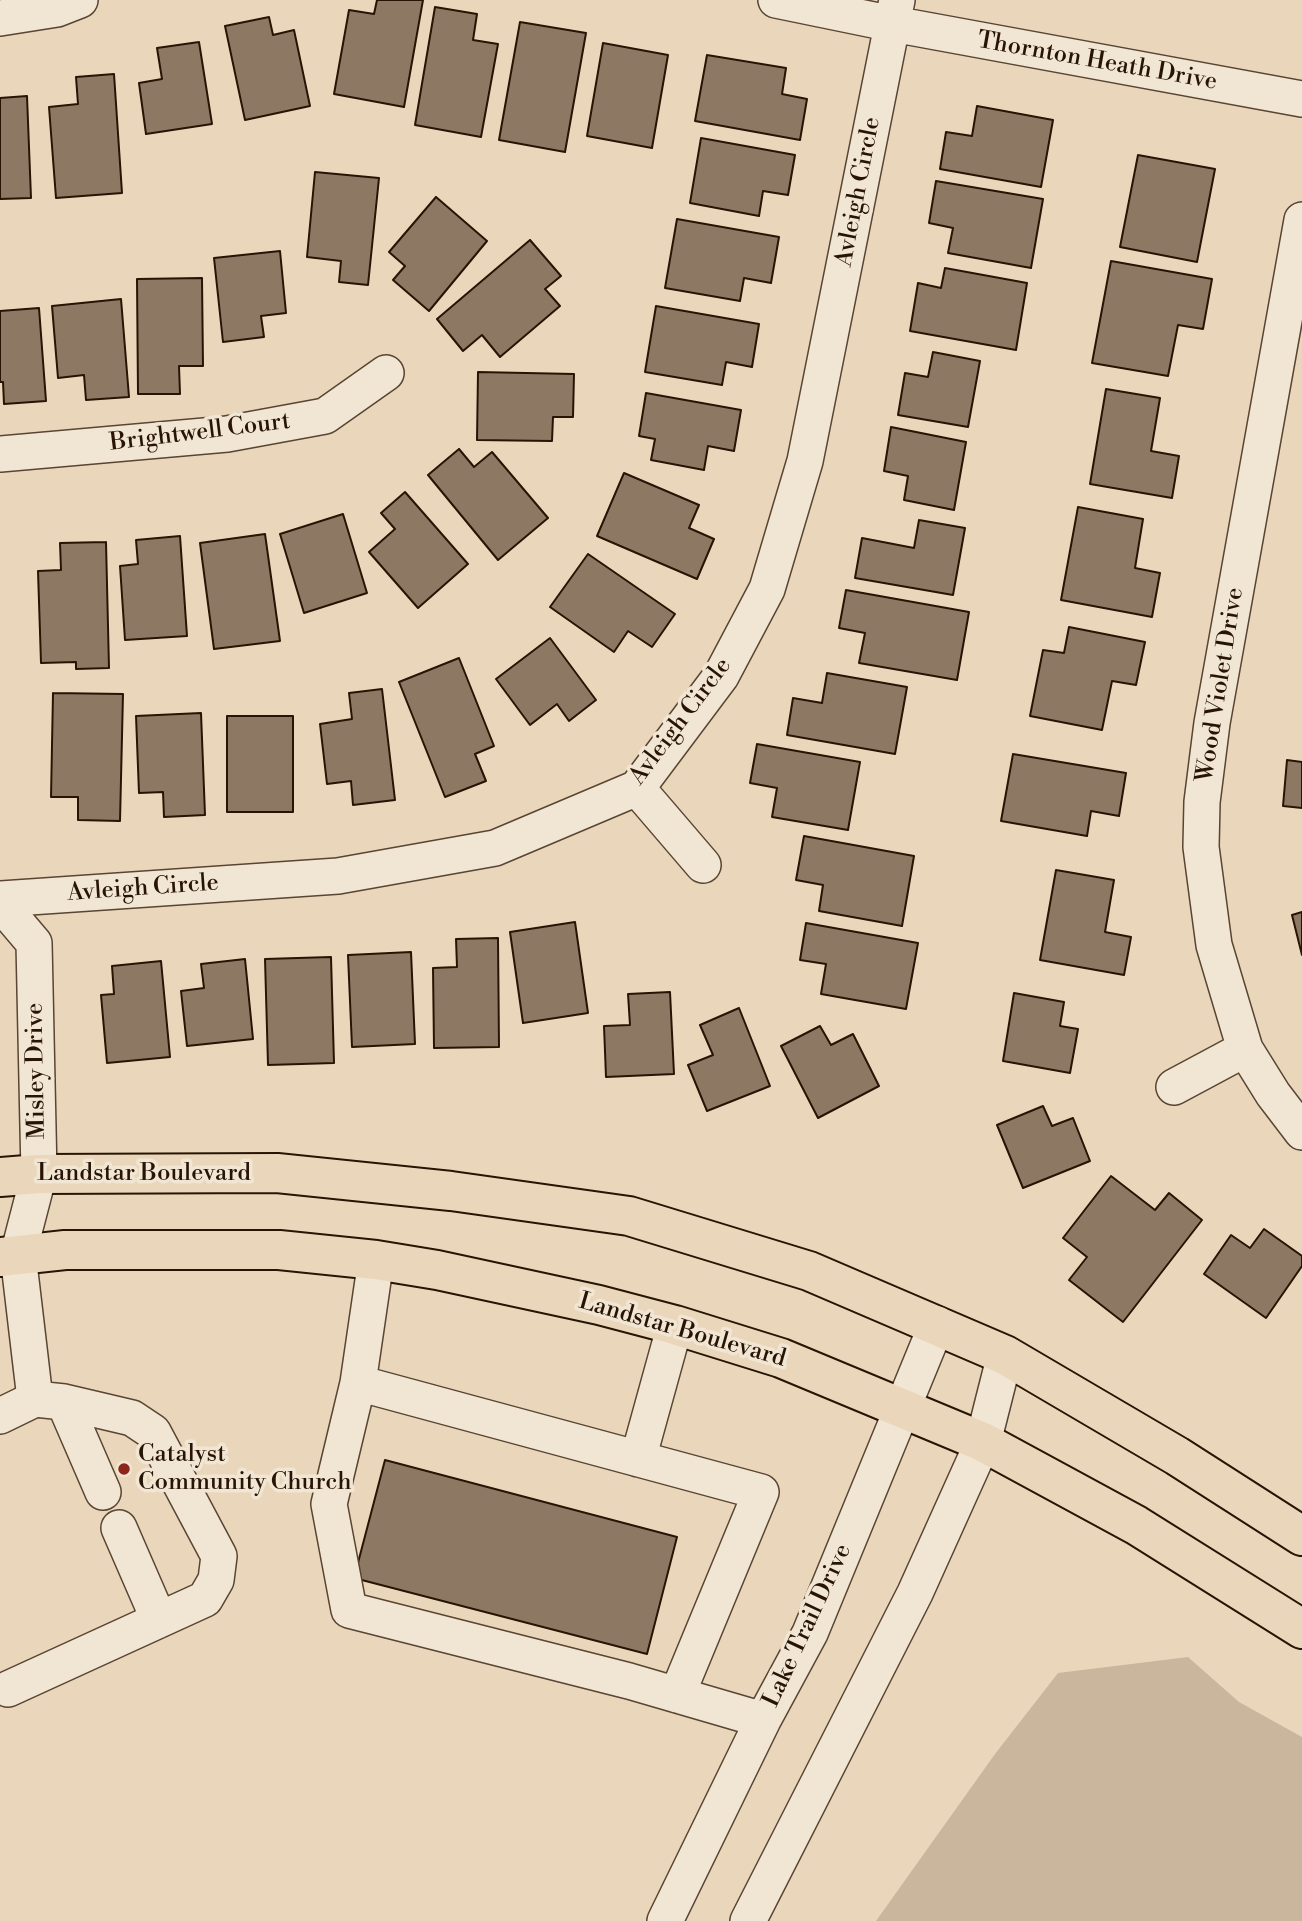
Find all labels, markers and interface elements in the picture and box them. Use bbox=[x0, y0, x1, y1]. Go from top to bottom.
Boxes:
street label: Thornton Heath Drive bbox=[975, 27, 1219, 97]
street label: Avleigh Circle bbox=[830, 115, 888, 269]
street label: Brightwell Court bbox=[108, 408, 292, 458]
street label: Wood Violet Drive bbox=[1191, 586, 1251, 784]
street label: Avleigh Circle bbox=[624, 653, 738, 791]
street label: Avleigh Circle bbox=[66, 869, 220, 909]
street label: Misley Drive bbox=[21, 1003, 53, 1139]
street label: Landstar Boulevard bbox=[37, 1160, 251, 1188]
street label: Landstar Boulevard bbox=[575, 1288, 789, 1374]
place label: Catalyst Community Church bbox=[138, 1441, 352, 1497]
marker: Catalyst Community Church bbox=[116, 1461, 132, 1477]
street label: Lake Trail Drive bbox=[758, 1540, 858, 1712]

